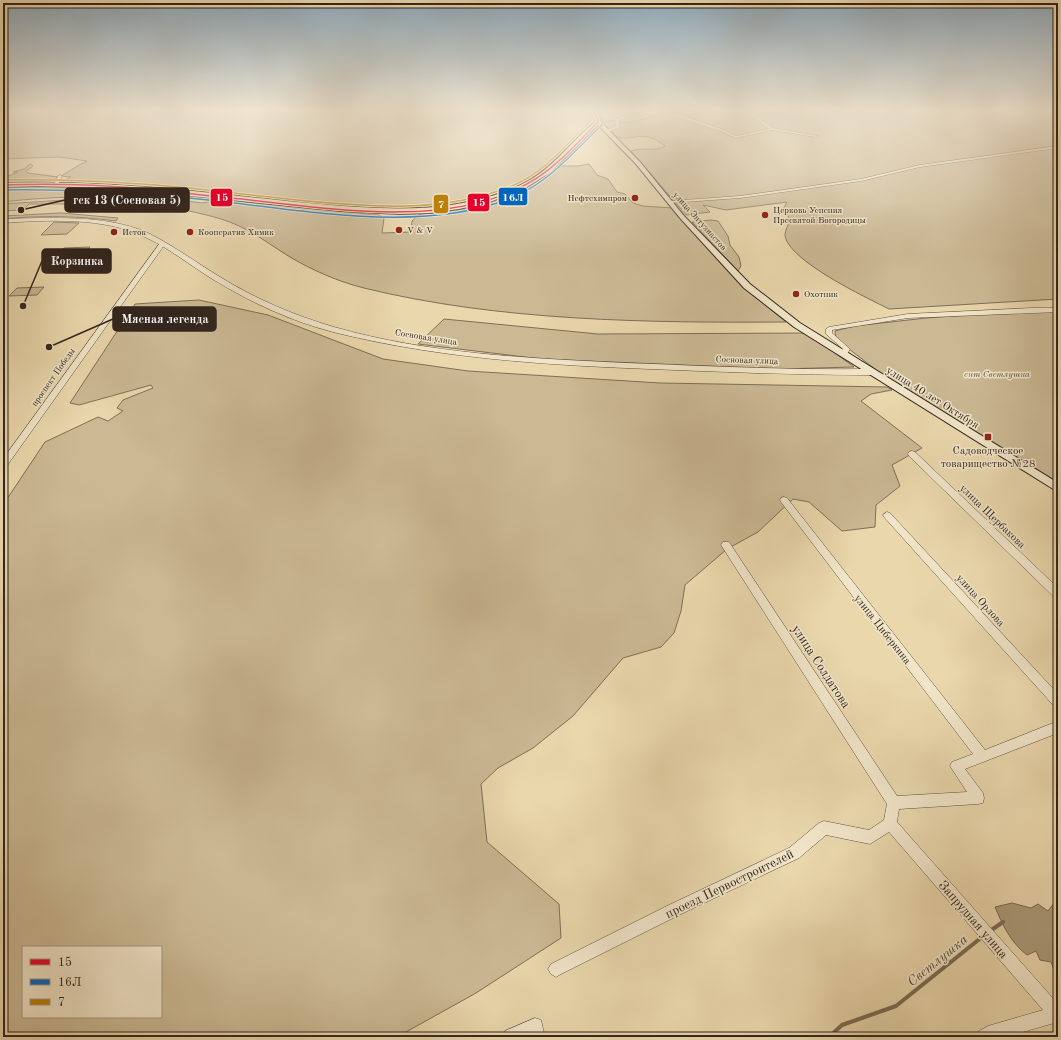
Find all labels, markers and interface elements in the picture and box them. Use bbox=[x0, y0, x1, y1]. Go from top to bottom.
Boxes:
line badge: 16Л bbox=[498, 187, 528, 206]
callout: гск 13 (Сосновая 5) bbox=[65, 188, 189, 212]
line badge: 15 bbox=[210, 188, 233, 207]
street label: улица Энтузиастов bbox=[671, 190, 728, 252]
text: 15 bbox=[216, 193, 228, 204]
line badge: 15 bbox=[467, 193, 490, 212]
text: 16Л bbox=[502, 193, 524, 204]
marker: Нефтехимпром bbox=[630, 193, 640, 203]
text: гск 13 (Сосновая 5) bbox=[73, 194, 181, 207]
line badge: 7 bbox=[433, 194, 449, 214]
place label: Нефтехимпром bbox=[567, 194, 627, 203]
text: 15 bbox=[473, 198, 485, 209]
text: 7 bbox=[438, 200, 444, 211]
place label: Церковь Успения Пресвятой Богородицы bbox=[773, 206, 866, 225]
marker: Церковь Успения Пресвятой Богородицы bbox=[760, 210, 770, 220]
marker: V & V bbox=[394, 225, 404, 235]
place label: V & V bbox=[407, 226, 433, 235]
marker: Исток bbox=[109, 227, 119, 237]
marker: Кооператив Химик bbox=[185, 227, 195, 237]
place label: Исток bbox=[122, 228, 147, 237]
place label: Кооператив Химик bbox=[198, 228, 274, 237]
callout: Корзинка bbox=[42, 249, 111, 273]
text: Корзинка bbox=[51, 256, 103, 268]
marker: Охотник bbox=[791, 289, 801, 299]
place label: Охотник bbox=[804, 290, 838, 299]
callout: Мясная легенда bbox=[113, 307, 216, 331]
text: Мясная легенда bbox=[121, 314, 209, 326]
street label: Сосновая улица bbox=[394, 328, 458, 347]
street label: проспект Победы bbox=[30, 346, 77, 408]
street label: Сосновая улица bbox=[715, 355, 779, 366]
street label: улица 40 лет Октября bbox=[884, 365, 981, 431]
park label: снт Светлушка bbox=[964, 370, 1030, 379]
marker: Садоводческое товарищество №28 bbox=[983, 432, 993, 442]
place label: Садоводческое товарищество №28 bbox=[941, 446, 1035, 470]
street label: улица Щербакова bbox=[957, 483, 1027, 552]
street label: улица Орлова bbox=[954, 573, 1007, 630]
street label: улица Циберкина bbox=[851, 593, 913, 667]
street label: улица Солдатова bbox=[789, 623, 853, 711]
street label: проезд Первостроителей bbox=[663, 848, 796, 921]
street label: Запрудная улица bbox=[936, 879, 1010, 962]
water label: Светлушка bbox=[905, 932, 972, 990]
legend bbox=[22, 946, 162, 1018]
text: 15 bbox=[58, 956, 72, 969]
text: 16Л bbox=[58, 977, 81, 989]
text: 7 bbox=[58, 997, 65, 1009]

